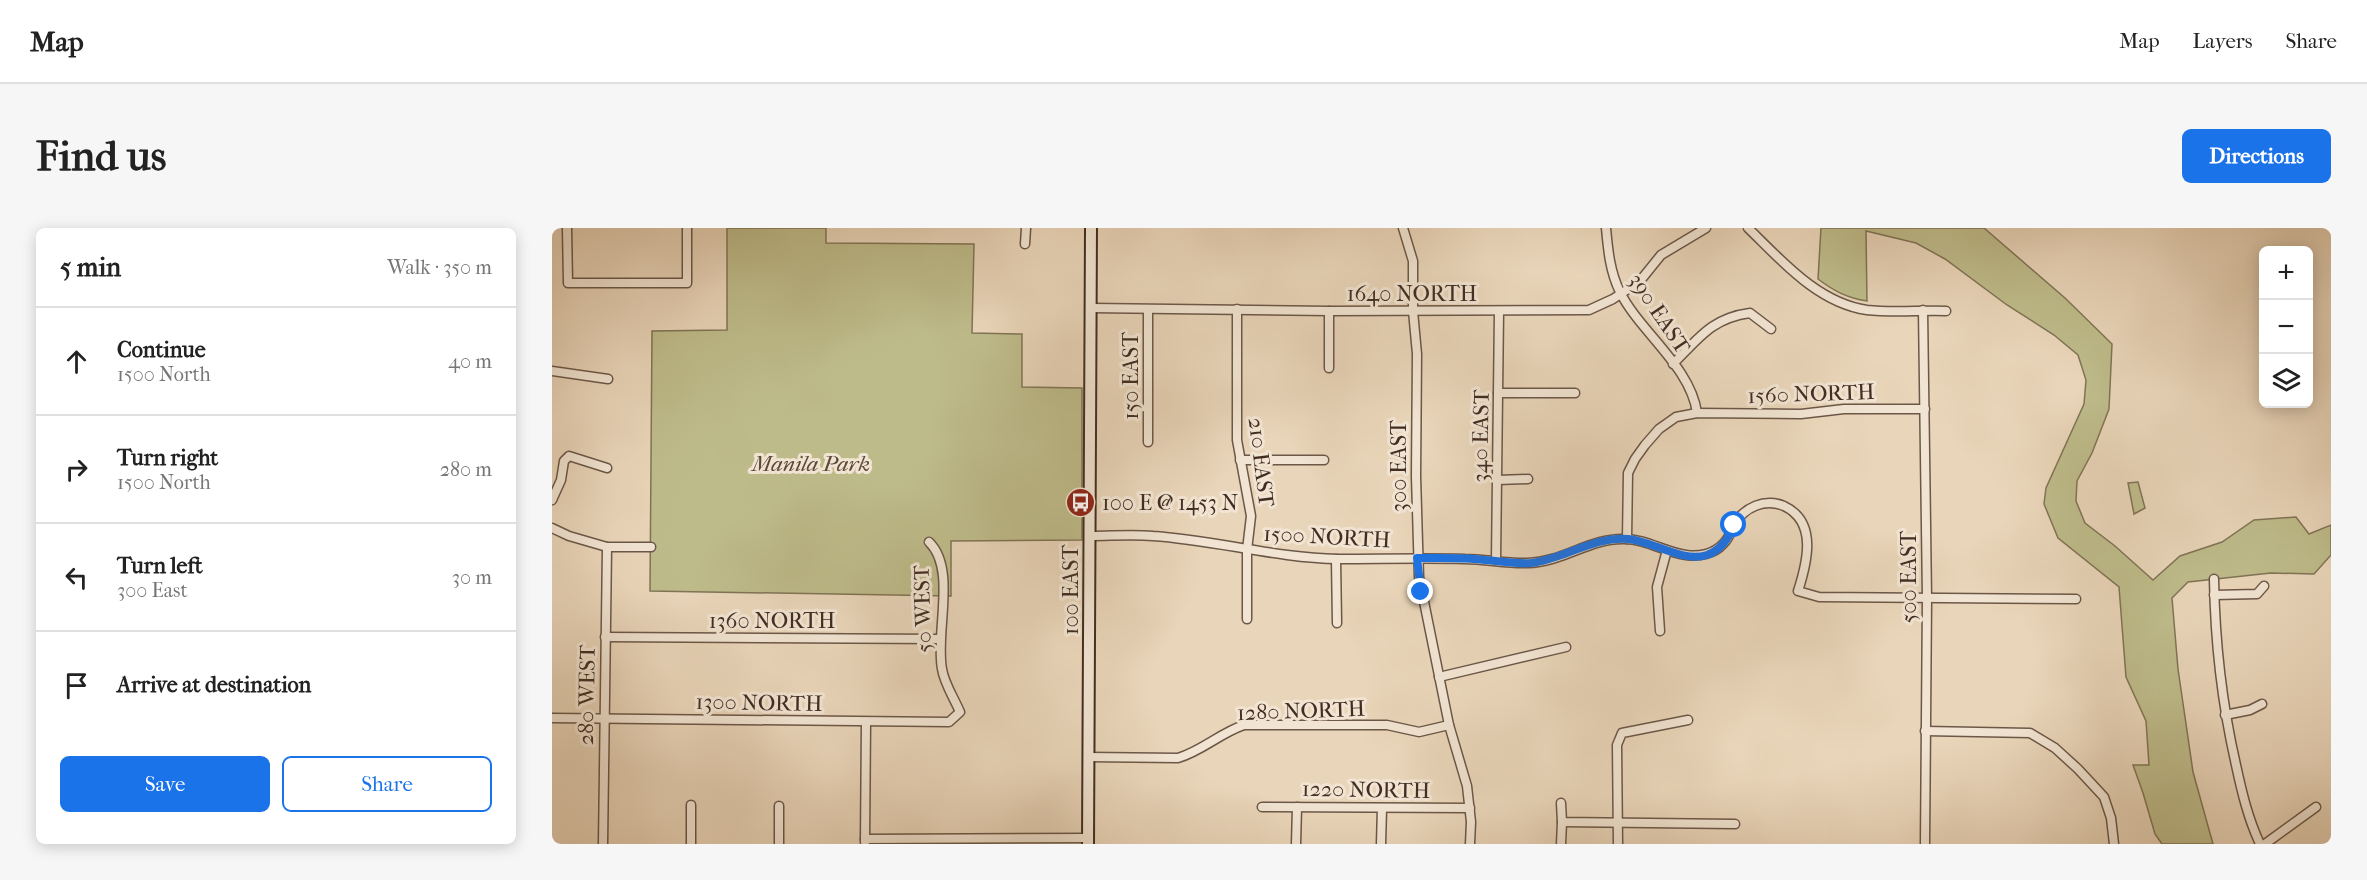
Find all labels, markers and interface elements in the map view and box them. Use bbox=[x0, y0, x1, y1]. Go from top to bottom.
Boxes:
text: Map bbox=[30, 25, 84, 58]
text: Map bbox=[2119, 29, 2160, 53]
text: Layers bbox=[2193, 29, 2252, 53]
text: Share bbox=[2285, 29, 2337, 53]
button: Directions bbox=[2182, 129, 2331, 183]
text: Find us bbox=[36, 132, 166, 181]
map controls bbox=[2259, 246, 2313, 408]
button: + bbox=[2259, 246, 2313, 300]
text: 5 min bbox=[60, 252, 121, 283]
text: Walk · 350 m bbox=[387, 256, 492, 279]
street label: 390 EAST bbox=[1623, 268, 1696, 360]
street label: 1640 NORTH bbox=[1347, 281, 1477, 307]
button: − bbox=[2259, 300, 2313, 354]
street label: 150 EAST bbox=[1118, 331, 1144, 420]
text: Continue bbox=[117, 337, 206, 363]
icon: ahead bbox=[60, 345, 93, 378]
text: 40 m bbox=[448, 350, 492, 373]
button: layers bbox=[2259, 354, 2313, 408]
text: 1500 North bbox=[117, 363, 211, 386]
street label: 1560 NORTH bbox=[1747, 379, 1875, 409]
street label: 340 EAST bbox=[1467, 388, 1495, 483]
street label: 210 EAST bbox=[1243, 416, 1280, 509]
street label: 300 EAST bbox=[1386, 419, 1412, 512]
text: Turn right bbox=[117, 445, 218, 471]
park label: Manila Park bbox=[750, 451, 870, 477]
icon: right bbox=[60, 453, 93, 486]
text: 280 m bbox=[440, 458, 492, 481]
text: 1500 North bbox=[117, 471, 211, 494]
bus stop icon: 100 E @ 1453 N bbox=[1065, 486, 1097, 518]
place label: 100 E @ 1453 N bbox=[1102, 490, 1238, 516]
route start bbox=[1720, 511, 1746, 537]
street label: 1500 NORTH bbox=[1263, 521, 1391, 553]
street label: 500 EAST bbox=[1896, 530, 1922, 623]
street label: 100 EAST bbox=[1058, 544, 1084, 635]
text: Turn left bbox=[117, 553, 203, 579]
icon: left bbox=[60, 561, 93, 594]
street label: 50 WEST bbox=[908, 564, 938, 653]
text: 30 m bbox=[452, 566, 492, 589]
route end bbox=[1407, 578, 1433, 604]
text: 300 East bbox=[117, 579, 188, 602]
street label: 1360 NORTH bbox=[709, 608, 835, 634]
street label: 280 WEST bbox=[573, 643, 601, 745]
icon: arrive bbox=[60, 669, 93, 702]
text: Arrive at destination bbox=[117, 672, 311, 698]
street label: 1300 NORTH bbox=[695, 689, 823, 717]
street label: 1280 NORTH bbox=[1237, 696, 1366, 726]
button: Save bbox=[60, 756, 270, 812]
button: Share bbox=[282, 756, 492, 812]
street label: 1220 NORTH bbox=[1302, 776, 1430, 804]

